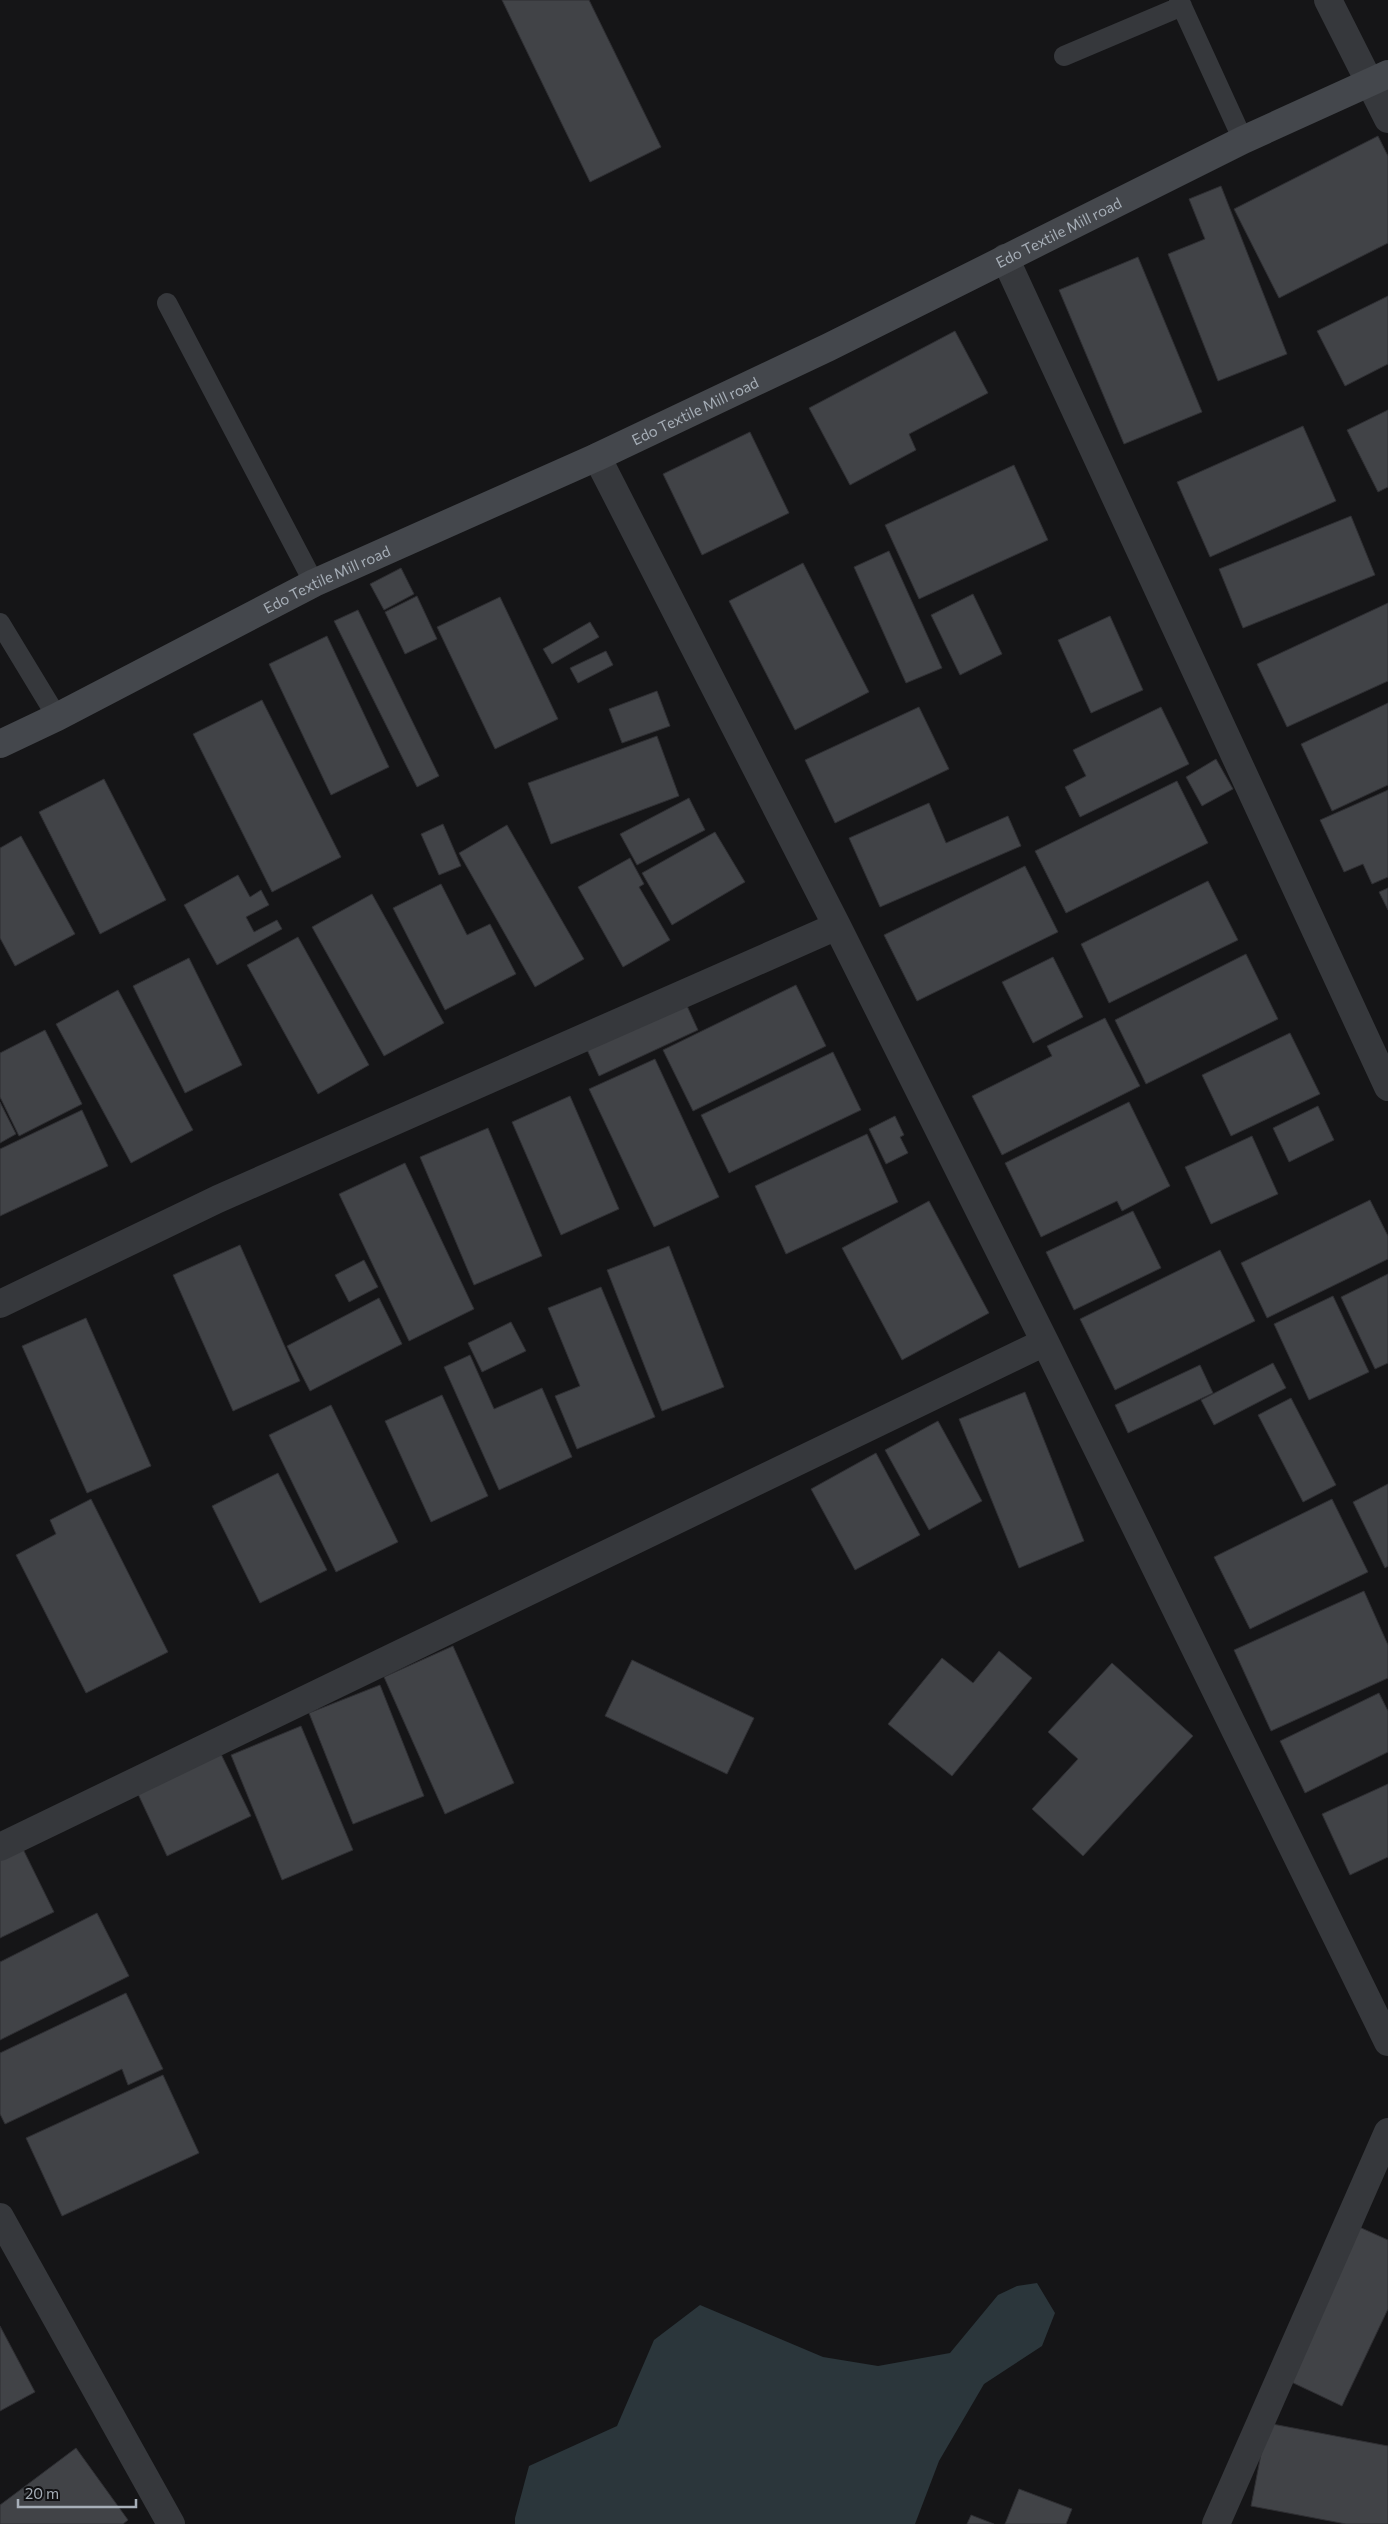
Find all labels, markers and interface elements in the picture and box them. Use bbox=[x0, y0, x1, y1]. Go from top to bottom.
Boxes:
street label: Edo Textile Mill road bbox=[993, 193, 1124, 271]
street label: Edo Textile Mill road bbox=[628, 373, 761, 448]
street label: Edo Textile Mill road bbox=[260, 541, 393, 617]
scale bar bbox=[18, 2476, 135, 2508]
text: 20 m bbox=[25, 2484, 59, 2502]

